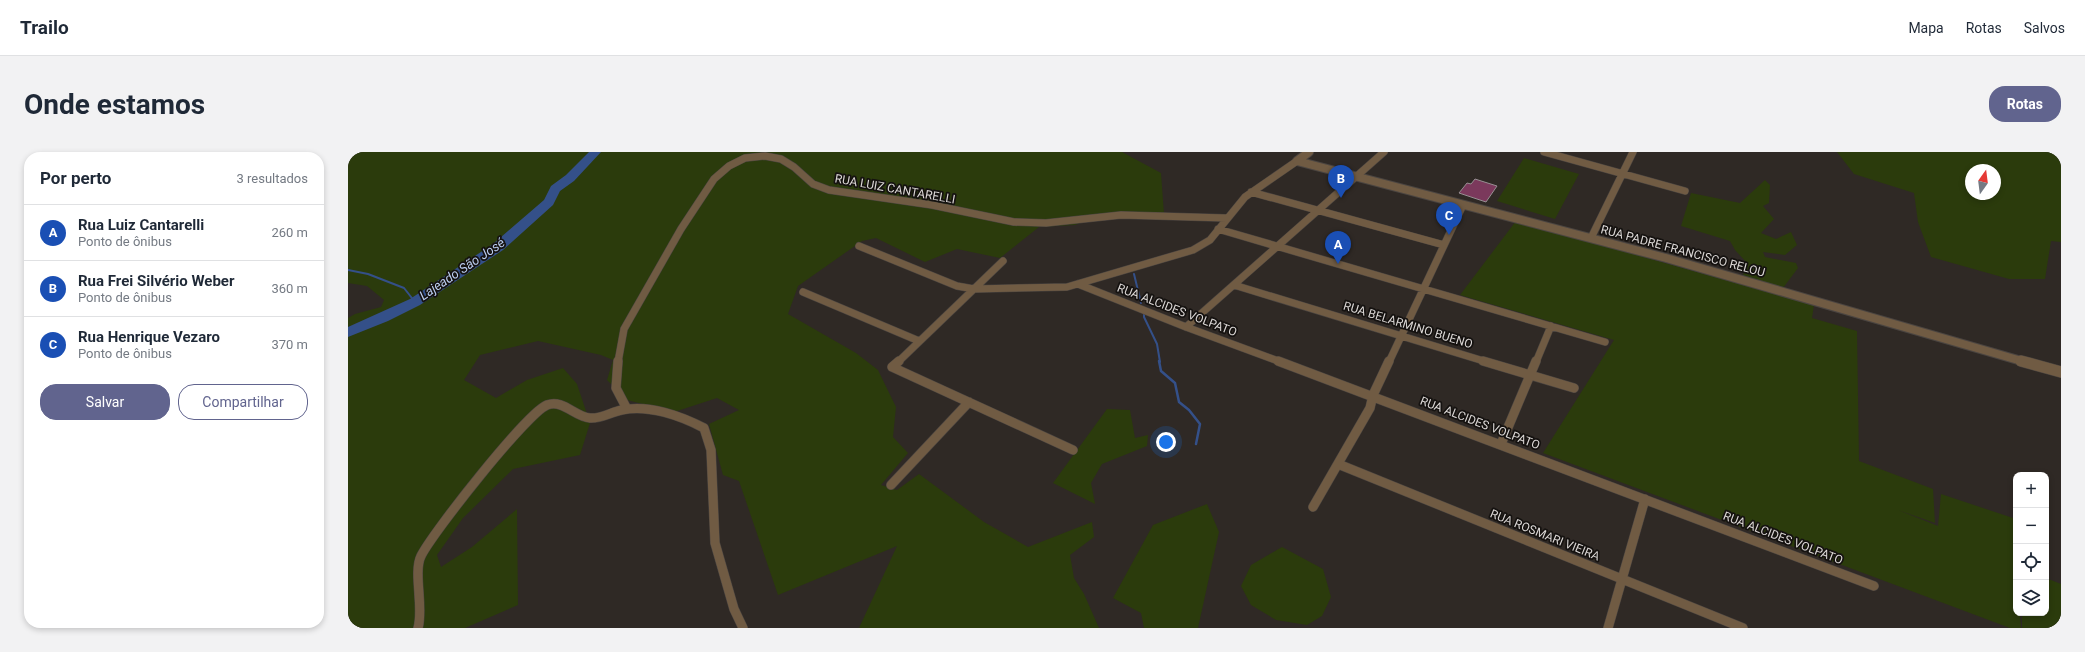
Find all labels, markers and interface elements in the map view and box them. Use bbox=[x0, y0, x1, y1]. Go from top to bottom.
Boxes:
text: Trailo bbox=[20, 16, 69, 39]
text: Mapa bbox=[1908, 20, 1944, 36]
text: Rotas bbox=[1966, 20, 2002, 36]
text: Salvos bbox=[2024, 20, 2065, 36]
button: Rotas bbox=[1989, 86, 2061, 122]
text: Onde estamos bbox=[24, 88, 205, 121]
north arrow bbox=[1965, 164, 2001, 200]
pin: B bbox=[1328, 165, 1354, 198]
text: Por perto bbox=[40, 168, 111, 188]
text: 3 resultados bbox=[236, 171, 308, 186]
street label: RUA LUIZ CANTARELLI bbox=[834, 171, 956, 207]
pin: C bbox=[1436, 202, 1462, 235]
text: Rua Luiz Cantarelli bbox=[78, 216, 204, 234]
street label: RUA PADRE FRANCISCO RELOU bbox=[1599, 222, 1767, 280]
text: A bbox=[49, 225, 57, 240]
text: 260 m bbox=[271, 225, 308, 240]
pin: A bbox=[1325, 231, 1351, 264]
text: Ponto de ônibus bbox=[78, 234, 172, 249]
water label: Lajeado São José bbox=[416, 235, 508, 303]
text: Rua Frei Silvério Weber bbox=[78, 272, 234, 290]
text: B bbox=[49, 281, 57, 296]
text: 360 m bbox=[271, 281, 308, 296]
street label: RUA ALCIDES VOLPATO bbox=[1115, 281, 1239, 339]
text: Ponto de ônibus bbox=[78, 290, 172, 305]
street label: RUA BELARMINO BUENO bbox=[1342, 299, 1474, 351]
text: Rua Henrique Vezaro bbox=[78, 328, 220, 346]
text: C bbox=[49, 337, 57, 352]
text: 370 m bbox=[271, 337, 308, 352]
text: Ponto de ônibus bbox=[78, 346, 172, 361]
button: Salvar bbox=[40, 384, 170, 420]
button: Compartilhar bbox=[178, 384, 308, 420]
street label: RUA ALCIDES VOLPATO bbox=[1418, 394, 1542, 452]
your location bbox=[1156, 432, 1176, 452]
map controls bbox=[2013, 472, 2049, 616]
button: + bbox=[2013, 472, 2049, 508]
street label: RUA ROSMARI VIEIRA bbox=[1488, 507, 1602, 563]
button: − bbox=[2013, 508, 2049, 544]
street label: RUA ALCIDES VOLPATO bbox=[1721, 509, 1845, 567]
button: locate bbox=[2013, 544, 2049, 580]
button: layers bbox=[2013, 580, 2049, 616]

